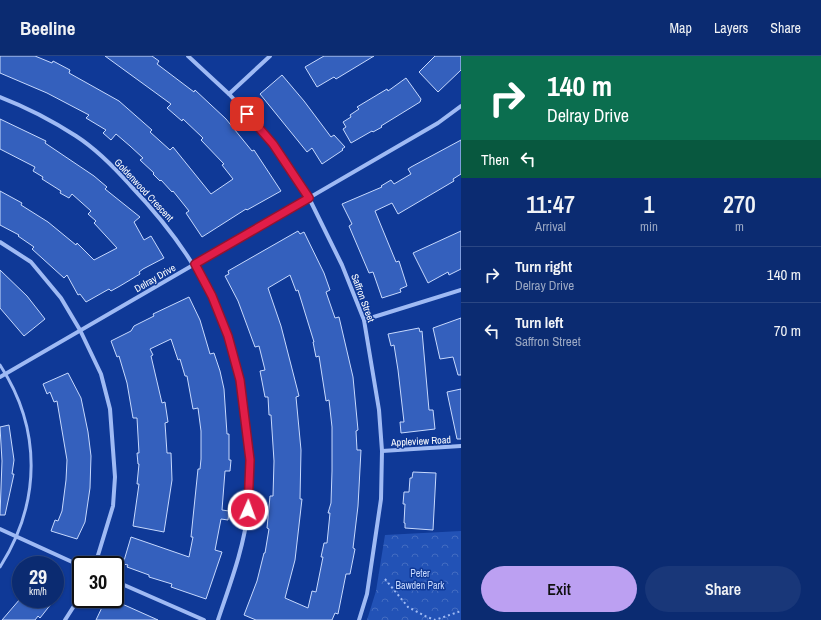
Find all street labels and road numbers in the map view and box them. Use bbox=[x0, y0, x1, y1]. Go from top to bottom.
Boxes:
street label: Goldenwood Crescent bbox=[112, 156, 177, 225]
street label: Delray Drive bbox=[132, 261, 178, 295]
street label: Saffron Street bbox=[348, 272, 378, 325]
street label: Appleview Road bbox=[390, 433, 451, 449]

